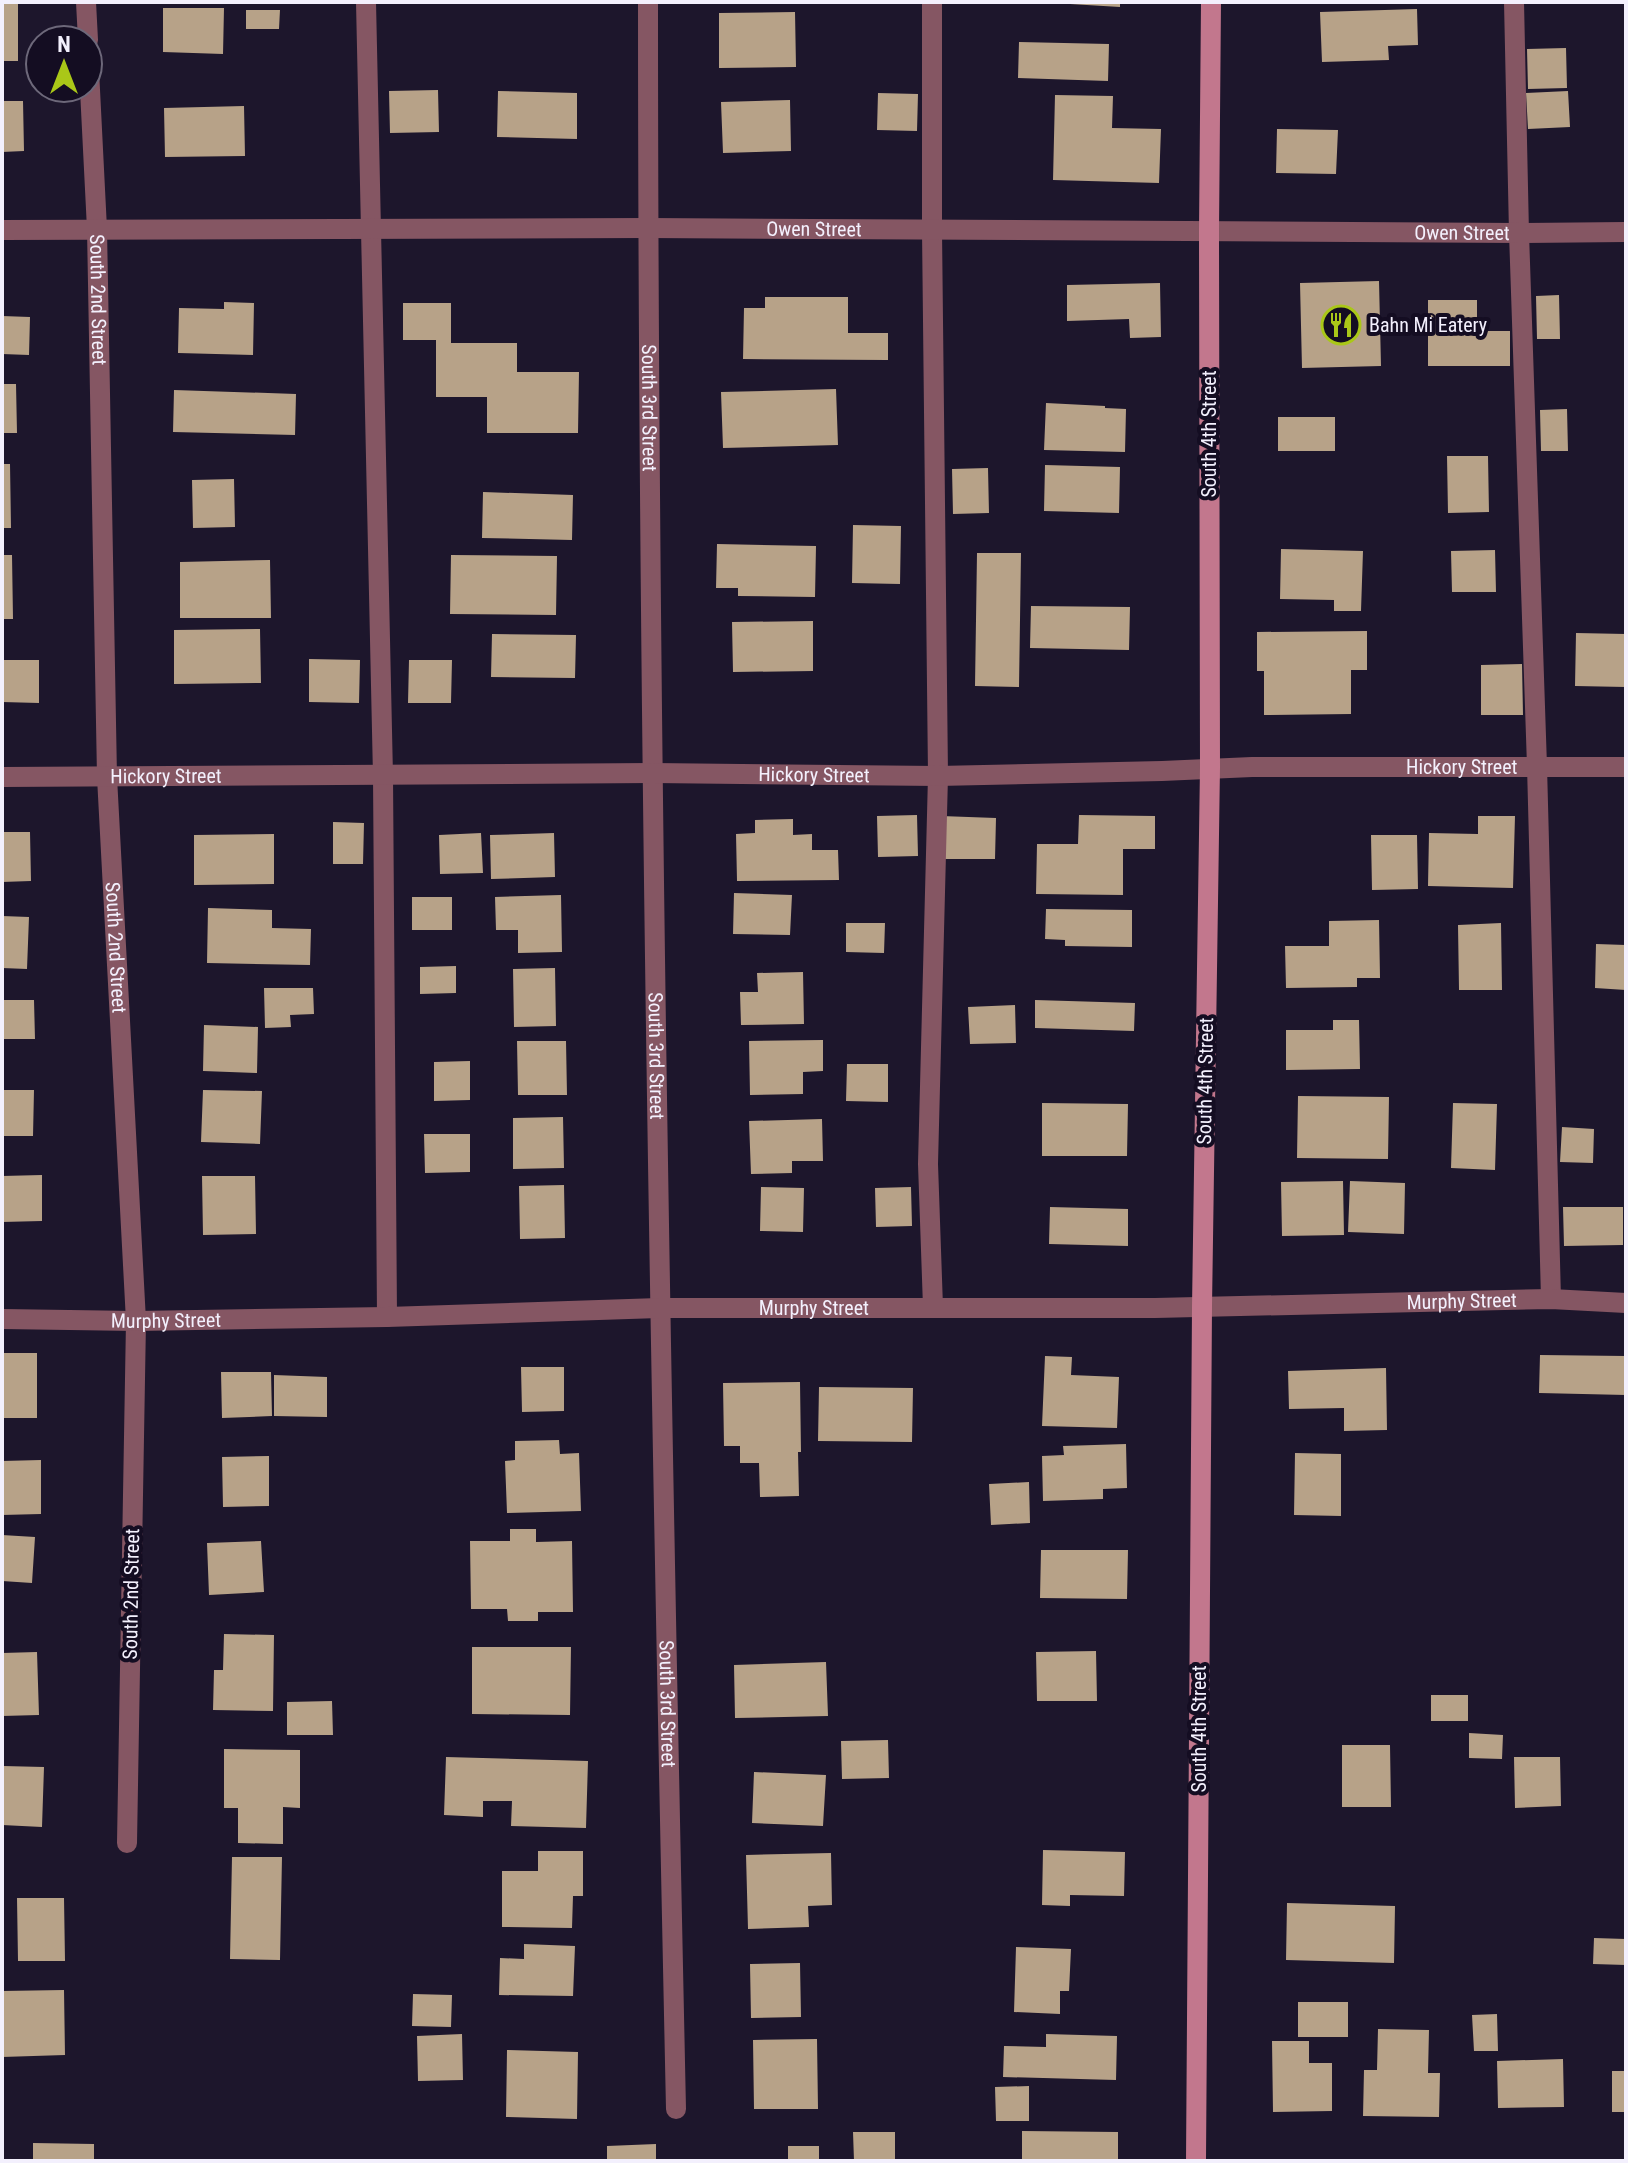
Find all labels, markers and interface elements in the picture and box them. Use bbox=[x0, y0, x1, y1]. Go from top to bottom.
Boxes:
north arrow bbox=[24, 24, 104, 104]
text: N bbox=[57, 32, 71, 57]
street label: Owen Street bbox=[766, 217, 862, 241]
street label: Owen Street bbox=[1414, 220, 1510, 245]
street label: South 2nd Street bbox=[85, 234, 111, 366]
restaurant icon: Bahn Mi Eatery bbox=[1320, 304, 1362, 346]
place label: Bahn Mi Eatery bbox=[1369, 313, 1487, 337]
street label: South 3rd Street bbox=[637, 344, 662, 472]
street label: South 4th Street bbox=[1197, 370, 1221, 498]
street label: Hickory Street bbox=[1406, 755, 1518, 779]
street label: Hickory Street bbox=[758, 762, 870, 787]
street label: Hickory Street bbox=[110, 764, 222, 788]
street label: South 2nd Street bbox=[101, 881, 132, 1014]
street label: South 3rd Street bbox=[643, 992, 669, 1120]
street label: South 4th Street bbox=[1192, 1017, 1218, 1145]
street label: Murphy Street bbox=[1406, 1288, 1517, 1314]
street label: Murphy Street bbox=[759, 1296, 869, 1320]
street label: Murphy Street bbox=[111, 1308, 221, 1333]
street label: South 2nd Street bbox=[118, 1528, 144, 1660]
street label: South 3rd Street bbox=[654, 1640, 681, 1768]
street label: South 4th Street bbox=[1187, 1665, 1211, 1793]

